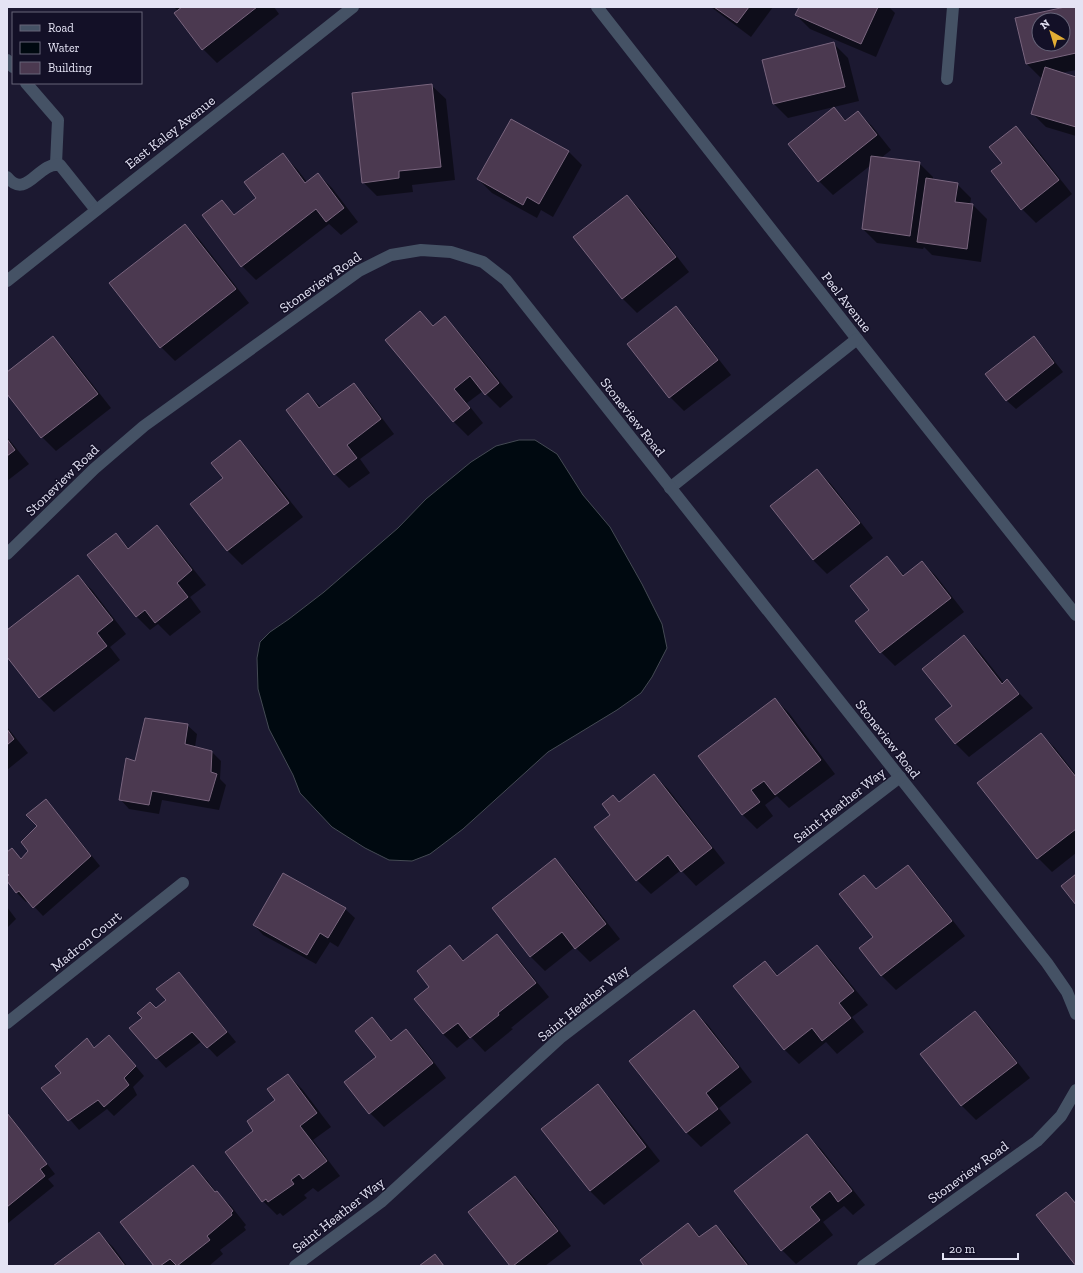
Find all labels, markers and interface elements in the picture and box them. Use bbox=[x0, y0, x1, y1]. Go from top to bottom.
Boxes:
legend bbox=[12, 12, 142, 84]
north arrow bbox=[1031, 12, 1071, 52]
text: N bbox=[1038, 16, 1053, 32]
text: Road bbox=[48, 21, 74, 35]
text: Water bbox=[48, 41, 80, 55]
text: Building bbox=[48, 61, 92, 75]
street label: East Kaley Avenue bbox=[122, 92, 219, 173]
street label: Stoneview Road bbox=[276, 248, 364, 317]
street label: Peel Avenue bbox=[818, 269, 876, 336]
street label: Stoneview Road bbox=[597, 374, 669, 460]
street label: Stoneview Road bbox=[22, 441, 103, 520]
street label: Stoneview Road bbox=[852, 696, 924, 782]
street label: Saint Heather Way bbox=[790, 764, 889, 847]
street label: Madron Court bbox=[48, 907, 126, 975]
street label: Saint Heather Way bbox=[534, 961, 633, 1045]
street label: Stoneview Road bbox=[925, 1137, 1012, 1207]
street label: Saint Heather Way bbox=[289, 1174, 388, 1257]
scale bar bbox=[943, 1235, 1018, 1261]
text: 20 m bbox=[949, 1242, 976, 1256]

